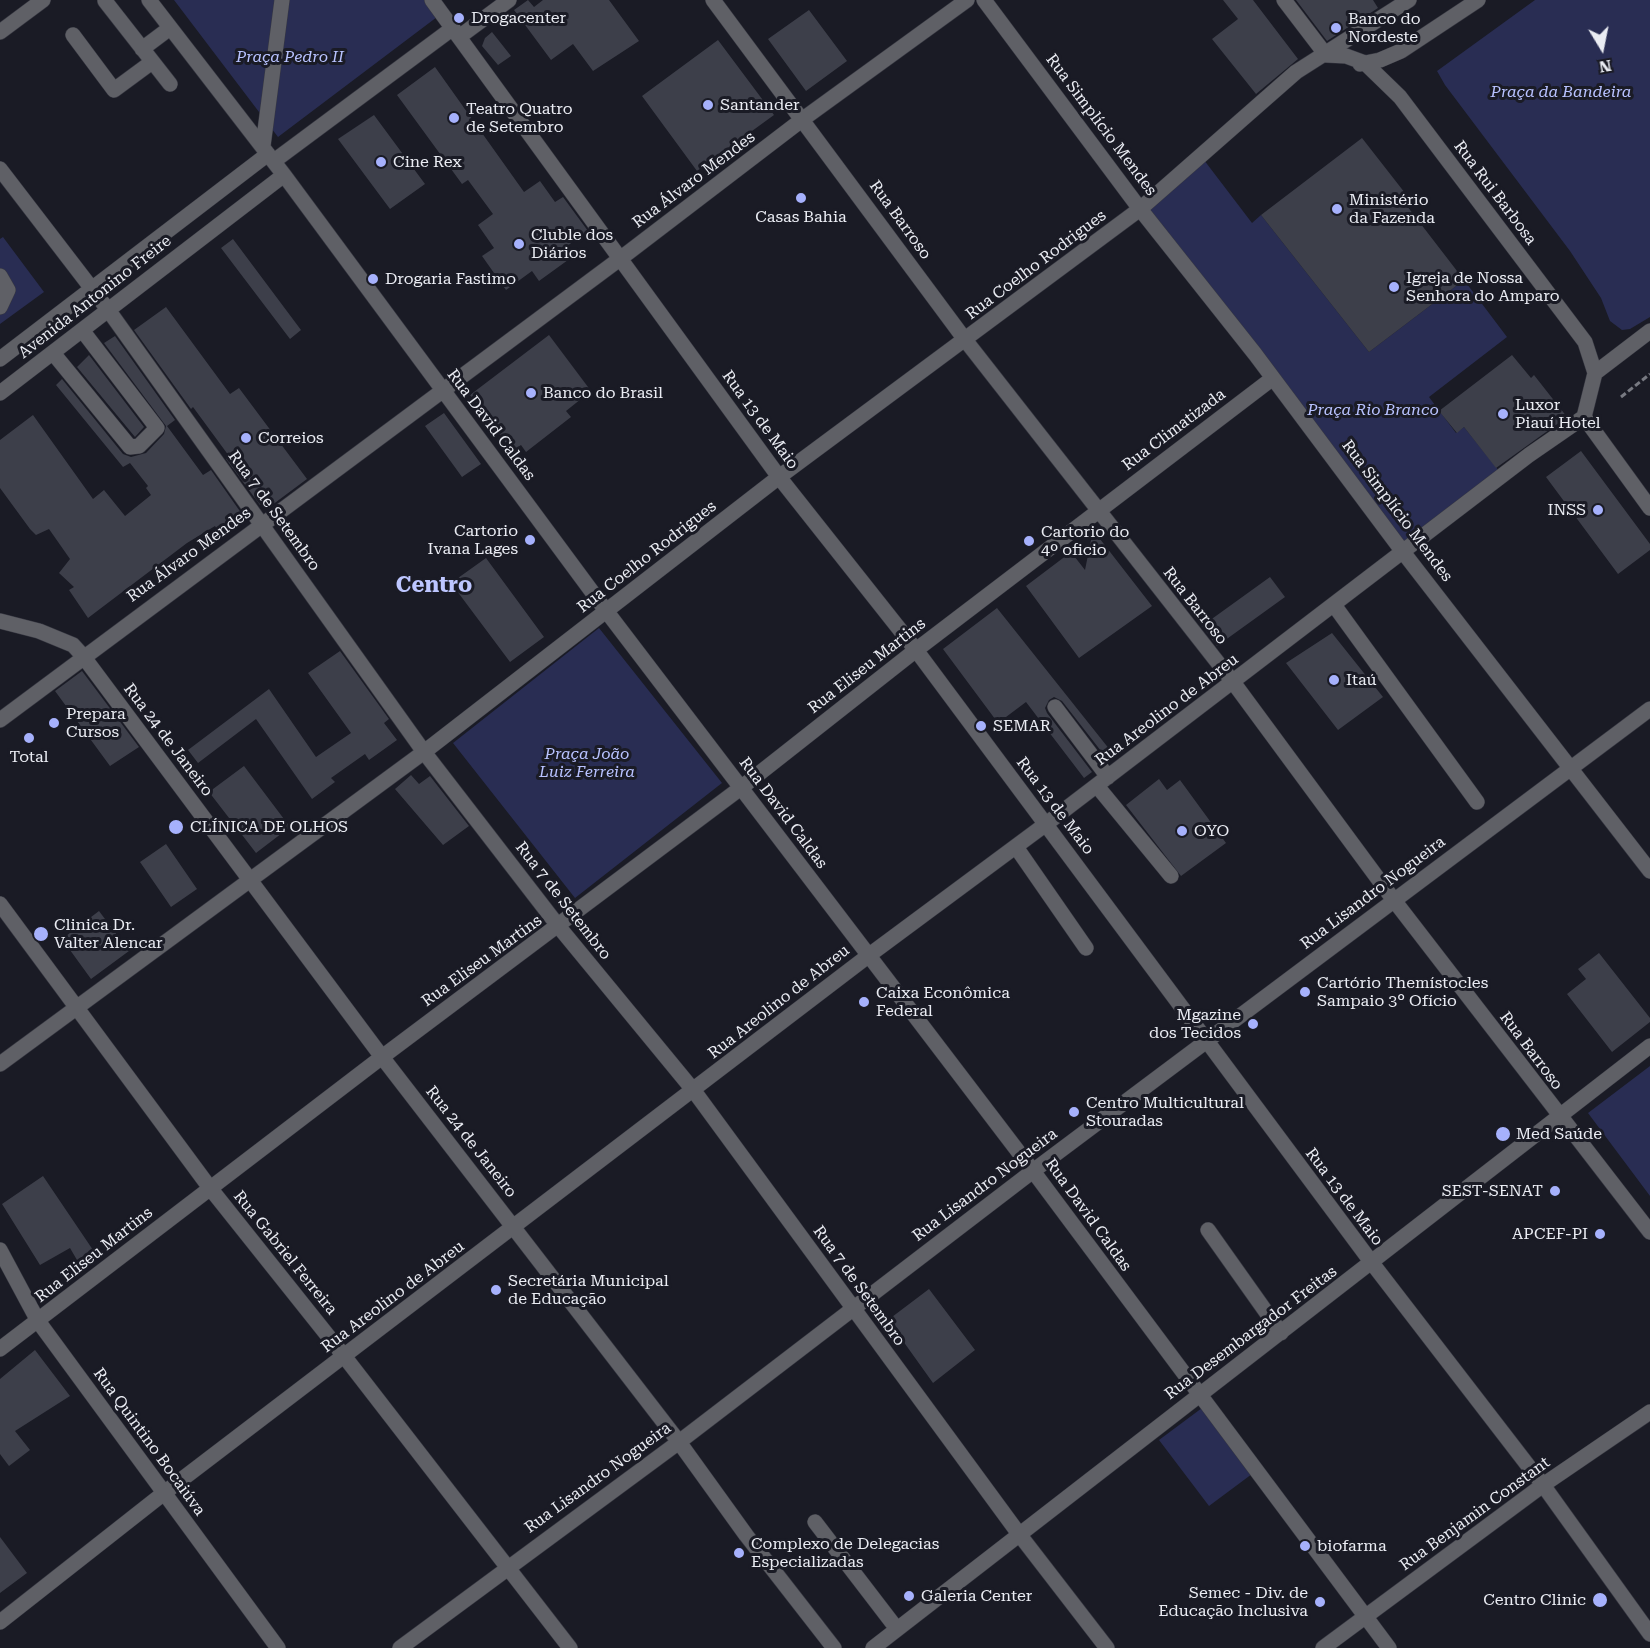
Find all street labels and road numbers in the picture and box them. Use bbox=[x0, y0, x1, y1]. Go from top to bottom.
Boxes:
street label: Rua Simplício Mendes bbox=[1041, 50, 1161, 200]
street label: Rua Álvaro Mendes bbox=[629, 128, 759, 232]
street label: Rua Rui Barbosa bbox=[1450, 137, 1540, 249]
street label: Rua Barroso bbox=[865, 177, 935, 263]
street label: Rua Coelho Rodrigues bbox=[962, 206, 1110, 324]
street label: Avenida Antonino Freire bbox=[15, 231, 175, 363]
street label: Rua David Caldas bbox=[443, 366, 539, 484]
street label: Rua 13 de Maio bbox=[718, 367, 802, 473]
street label: Rua Climatizada bbox=[1119, 385, 1229, 475]
street label: Rua Simplício Mendes bbox=[1337, 436, 1457, 586]
street label: Rua 7 de Setembro bbox=[224, 447, 324, 575]
street label: Rua Coelho Rodrigues bbox=[574, 497, 720, 617]
street label: Rua Álvaro Mendes bbox=[123, 504, 255, 606]
street label: Rua Barroso bbox=[1159, 563, 1231, 649]
street label: Rua Eliseu Martins bbox=[804, 614, 930, 718]
street label: Rua Areolino de Abreu bbox=[1092, 650, 1242, 770]
street label: Rua 24 de Janeiro bbox=[119, 680, 217, 800]
street label: Rua 13 de Maio bbox=[1012, 753, 1098, 859]
street label: Rua David Caldas bbox=[735, 754, 831, 872]
street label: Rua Lisandro Nogueira bbox=[1297, 832, 1449, 954]
street label: Rua 7 de Setembro bbox=[511, 838, 615, 964]
street label: Rua Eliseu Martins bbox=[418, 911, 546, 1011]
street label: Rua Areolino de Abreu bbox=[705, 941, 853, 1063]
street label: Rua Barroso bbox=[1495, 1008, 1567, 1094]
street label: Rua 24 de Janeiro bbox=[421, 1082, 521, 1202]
street label: Rua Lisandro Nogueira bbox=[909, 1124, 1061, 1246]
street label: Rua 13 de Maio bbox=[1301, 1144, 1387, 1250]
street label: Rua David Caldas bbox=[1041, 1155, 1135, 1275]
street label: Rua Gabriel Ferreira bbox=[229, 1187, 341, 1319]
street label: Rua Eliseu Martins bbox=[31, 1203, 157, 1307]
street label: Rua 7 de Setembro bbox=[809, 1222, 909, 1350]
street label: Rua Areolino de Abreu bbox=[318, 1237, 468, 1357]
street label: Rua Desembargador Freitas bbox=[1161, 1262, 1341, 1404]
street label: Rua Quintino Bocaiúva bbox=[89, 1364, 209, 1520]
street label: Rua Lisandro Nogueira bbox=[521, 1418, 675, 1538]
street label: Rua Benjamin Constant bbox=[1396, 1453, 1554, 1575]

